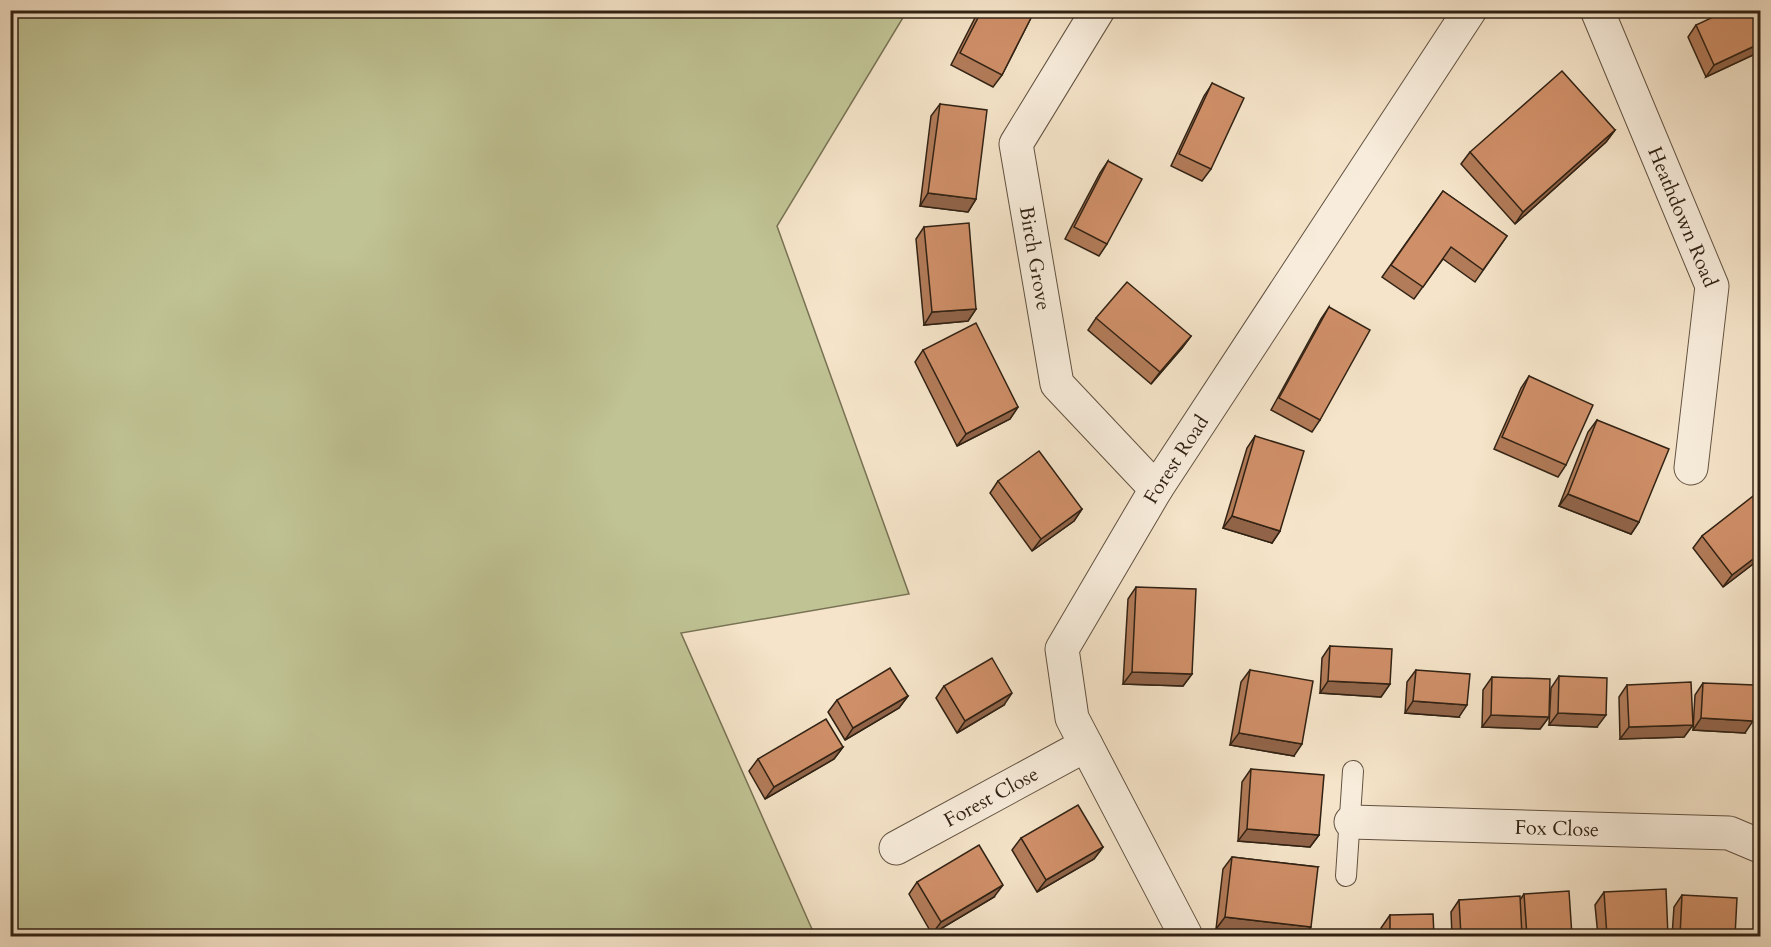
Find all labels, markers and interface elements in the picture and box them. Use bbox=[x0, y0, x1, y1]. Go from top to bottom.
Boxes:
street label: Heathdown Road bbox=[1641, 143, 1724, 292]
street label: Birch Grove bbox=[1013, 204, 1057, 312]
street label: Forest Road bbox=[1137, 409, 1215, 509]
street label: Forest Close bbox=[939, 760, 1043, 834]
street label: Fox Close bbox=[1514, 814, 1600, 843]

